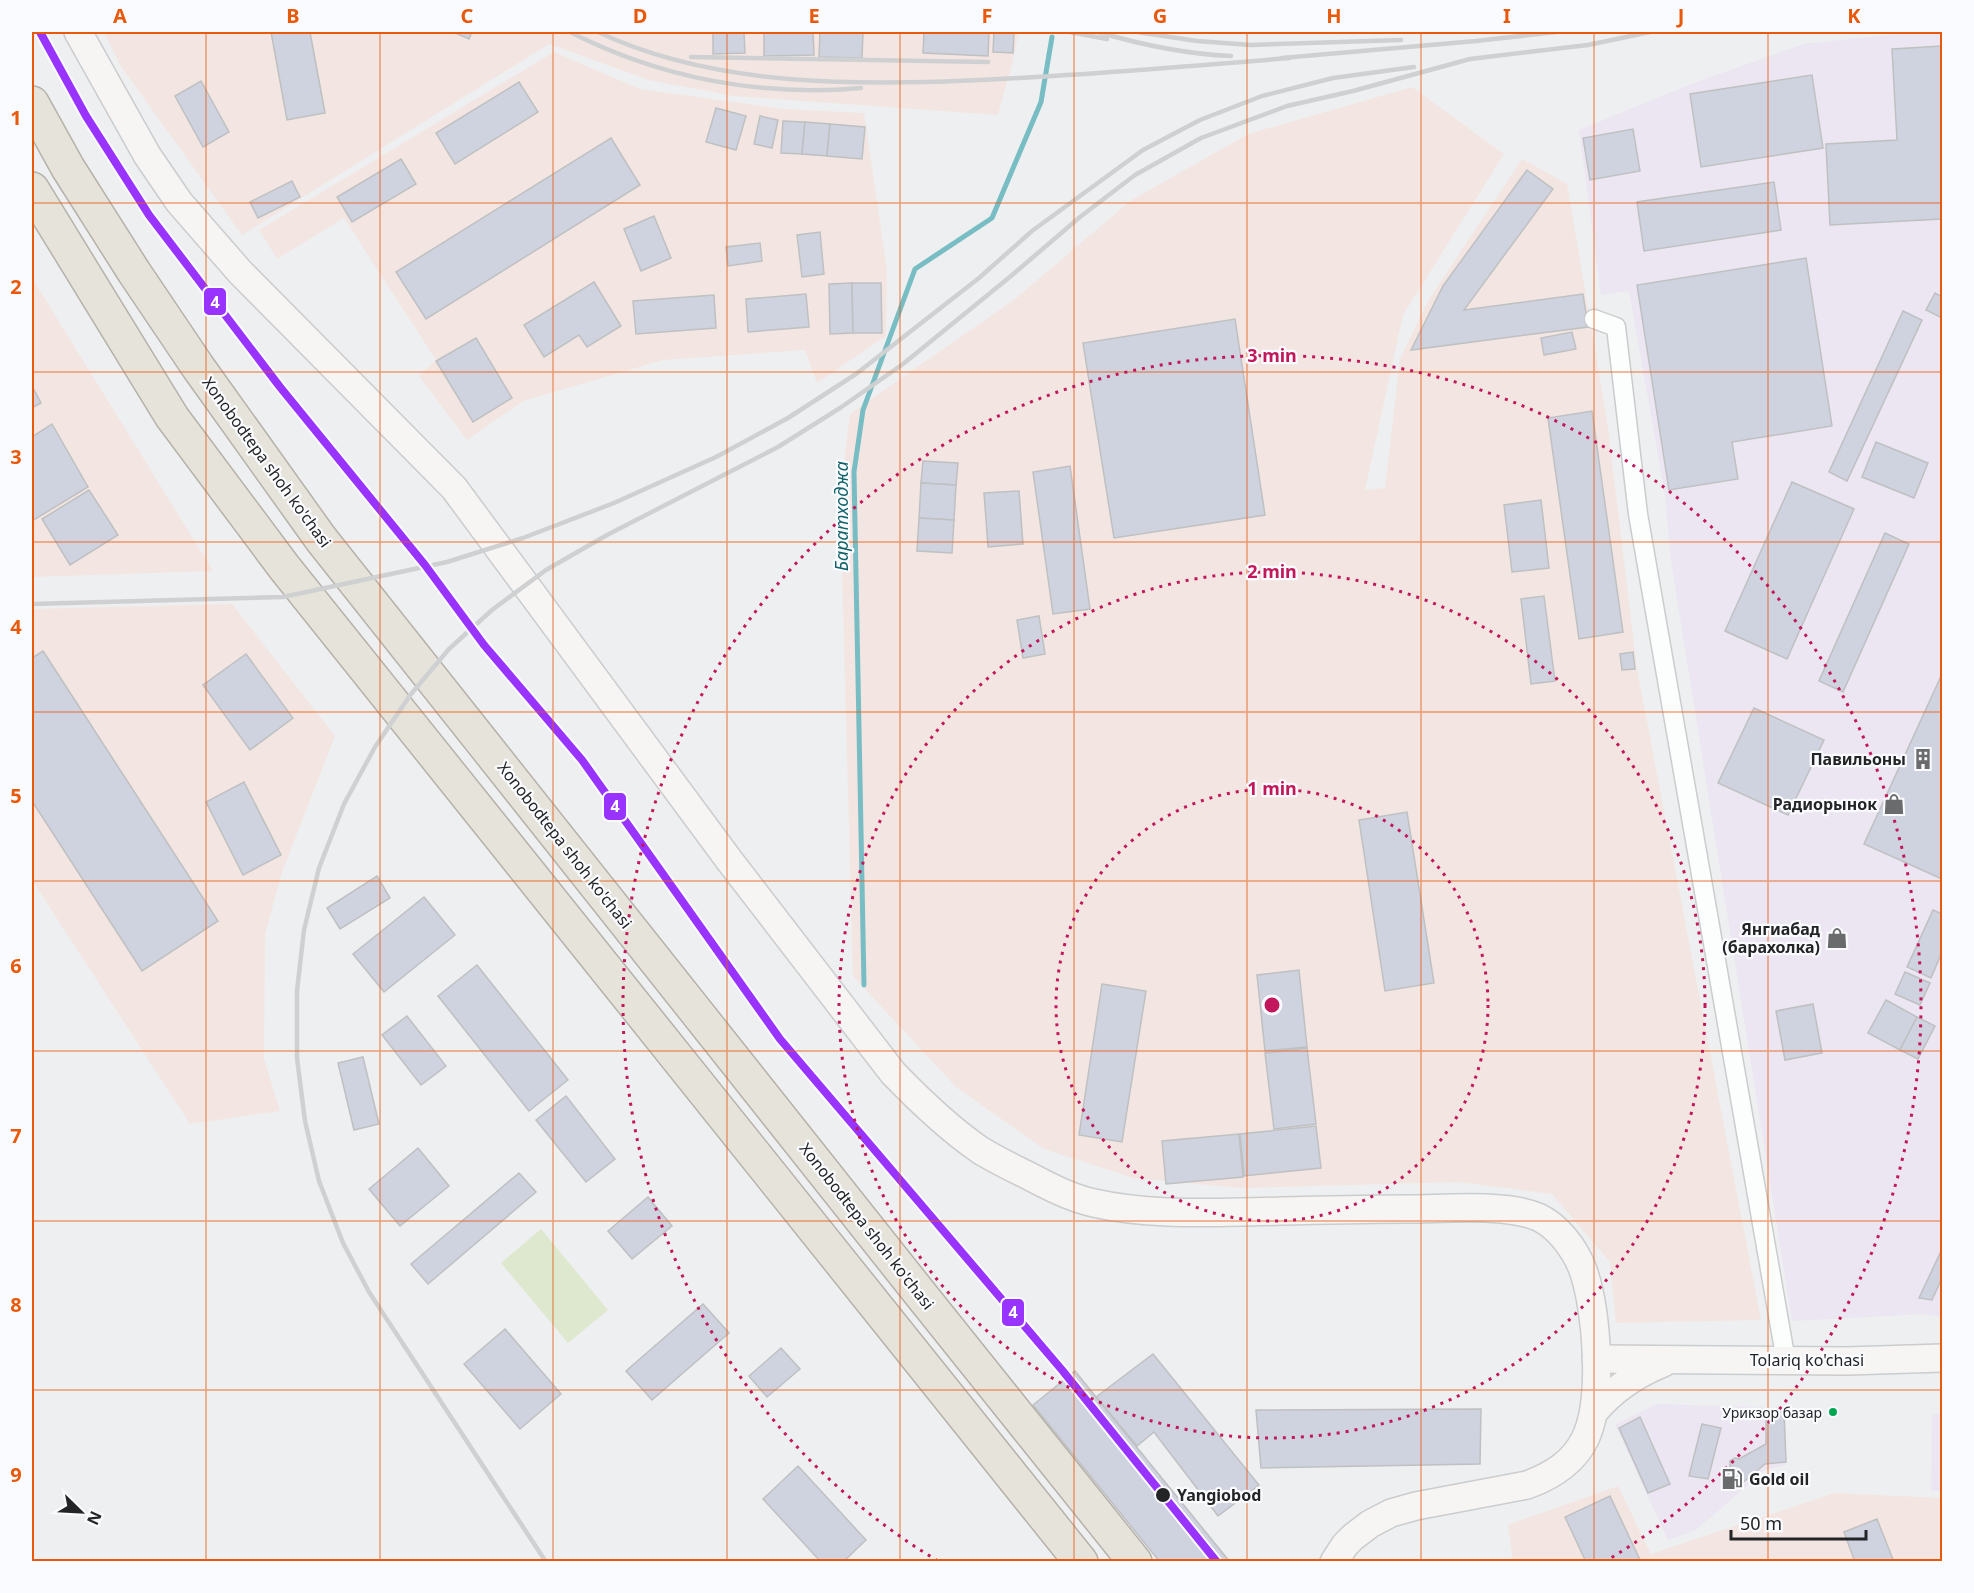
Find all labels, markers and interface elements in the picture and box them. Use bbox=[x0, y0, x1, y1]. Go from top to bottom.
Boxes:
text: A bbox=[113, 2, 127, 29]
text: B bbox=[286, 2, 300, 29]
text: C bbox=[461, 2, 474, 29]
text: D bbox=[633, 2, 647, 29]
text: E bbox=[808, 2, 820, 29]
text: F bbox=[982, 2, 992, 29]
text: G bbox=[1153, 2, 1167, 29]
text: H bbox=[1326, 2, 1342, 29]
text: I bbox=[1503, 2, 1511, 29]
text: J bbox=[1676, 2, 1684, 29]
text: K bbox=[1847, 2, 1861, 29]
text: 1 bbox=[10, 104, 22, 131]
text: 2 bbox=[10, 273, 22, 300]
line badge: 4 bbox=[203, 287, 227, 316]
text: 4 bbox=[210, 291, 220, 313]
text: 3 min bbox=[1247, 343, 1297, 367]
street label: Xonobodtepa shoh ko'chasi bbox=[198, 372, 336, 552]
text: 3 bbox=[10, 443, 22, 470]
water label: Баратходжа bbox=[829, 461, 853, 571]
text: 2 min bbox=[1247, 559, 1297, 583]
text: 4 bbox=[10, 613, 22, 640]
building icon: Павильоны bbox=[1911, 747, 1935, 771]
place label: Павильоны bbox=[1810, 748, 1906, 770]
street label: Xonobodtepa shoh ko'chasi bbox=[493, 757, 637, 933]
text: 1 min bbox=[1247, 776, 1297, 800]
text: 5 bbox=[10, 782, 22, 809]
line badge: 4 bbox=[603, 792, 627, 821]
shop icon: Радиорынок bbox=[1882, 792, 1906, 816]
place label: Радиорынок bbox=[1773, 793, 1877, 815]
text: 4 bbox=[610, 795, 620, 817]
place label: Янгиабад (барахолка) bbox=[1722, 918, 1821, 958]
shop icon: Янгиабад (барахолка) bbox=[1825, 926, 1849, 950]
text: 6 bbox=[10, 952, 22, 979]
centre of rings bbox=[1262, 995, 1282, 1015]
text: 7 bbox=[10, 1122, 22, 1149]
street label: Xonobodtepa shoh ko'chasi bbox=[795, 1138, 939, 1314]
text: 8 bbox=[10, 1291, 22, 1318]
line badge: 4 bbox=[1001, 1298, 1025, 1327]
text: 4 bbox=[1008, 1301, 1018, 1323]
street label: Tolariq ko'chasi bbox=[1750, 1349, 1864, 1371]
place label: Урикзор базар bbox=[1722, 1403, 1822, 1422]
marker: Урикзор базар bbox=[1827, 1406, 1839, 1418]
text: 9 bbox=[10, 1461, 22, 1488]
fuel station icon: Gold oil bbox=[1720, 1467, 1744, 1491]
place label: Gold oil bbox=[1749, 1468, 1809, 1490]
north arrow bbox=[51, 1482, 111, 1542]
place label: Yangiobod bbox=[1177, 1484, 1261, 1506]
marker: Yangiobod bbox=[1154, 1486, 1172, 1504]
scale bar bbox=[1731, 1503, 1866, 1541]
text: N bbox=[82, 1508, 107, 1529]
text: 50 m bbox=[1740, 1511, 1782, 1535]

